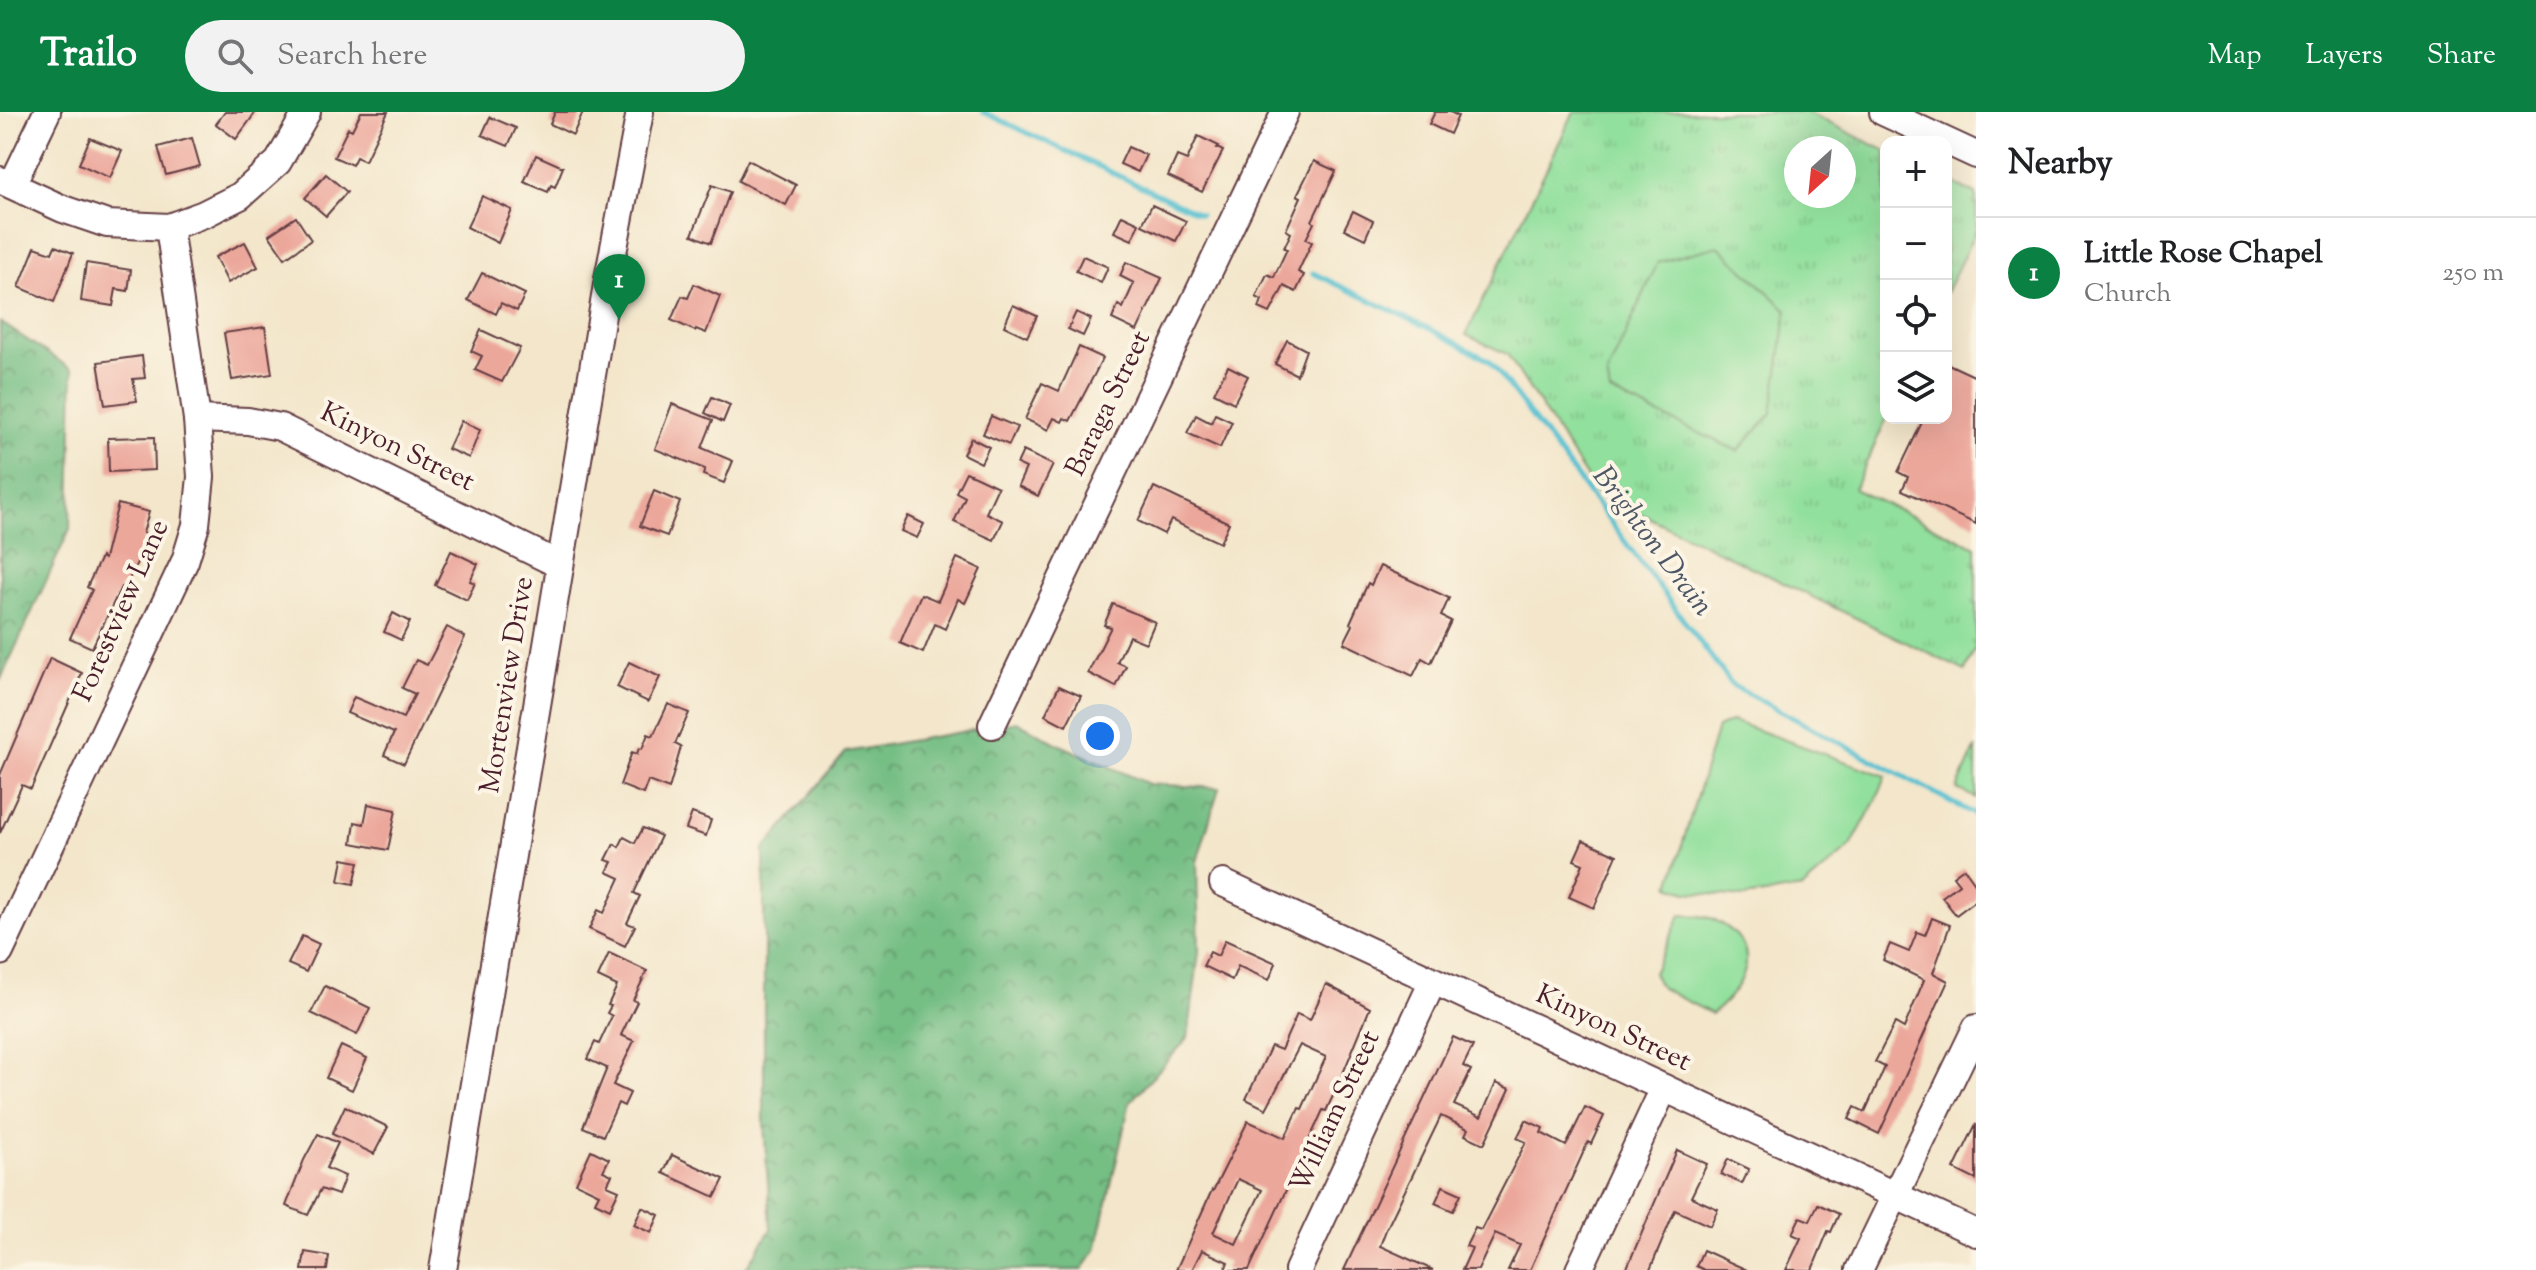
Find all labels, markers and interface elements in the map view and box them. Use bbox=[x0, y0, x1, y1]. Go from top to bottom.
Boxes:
search box bbox=[185, 20, 745, 92]
text: Trailo bbox=[40, 29, 137, 83]
icon: search bbox=[213, 34, 257, 78]
text: Search here bbox=[277, 35, 427, 78]
text: Map bbox=[2208, 36, 2261, 76]
text: Layers bbox=[2305, 36, 2383, 76]
text: Share bbox=[2427, 36, 2496, 76]
north arrow bbox=[1784, 136, 1856, 208]
map controls bbox=[1880, 136, 1952, 424]
button: + bbox=[1880, 136, 1952, 208]
text: Nearby bbox=[2008, 140, 2113, 189]
button: − bbox=[1880, 208, 1952, 280]
text: Little Rose Chapel bbox=[2084, 233, 2323, 276]
pin: 1 bbox=[593, 254, 645, 320]
text: 1 bbox=[2030, 255, 2038, 292]
text: 250 m bbox=[2442, 255, 2504, 292]
text: Church bbox=[2084, 276, 2172, 313]
button: locate bbox=[1880, 280, 1952, 352]
street label: Baraga Street bbox=[1056, 324, 1162, 484]
button: layers bbox=[1880, 352, 1952, 424]
street label: Kinyon Street bbox=[313, 393, 481, 503]
water label: Brighton Drain bbox=[1581, 458, 1723, 626]
street label: Forestview Lane bbox=[64, 514, 180, 708]
street label: Mortenview Drive bbox=[471, 574, 545, 796]
your location bbox=[1080, 716, 1120, 756]
street label: Kinyon Street bbox=[1529, 975, 1698, 1083]
street label: William Street bbox=[1281, 1024, 1391, 1200]

